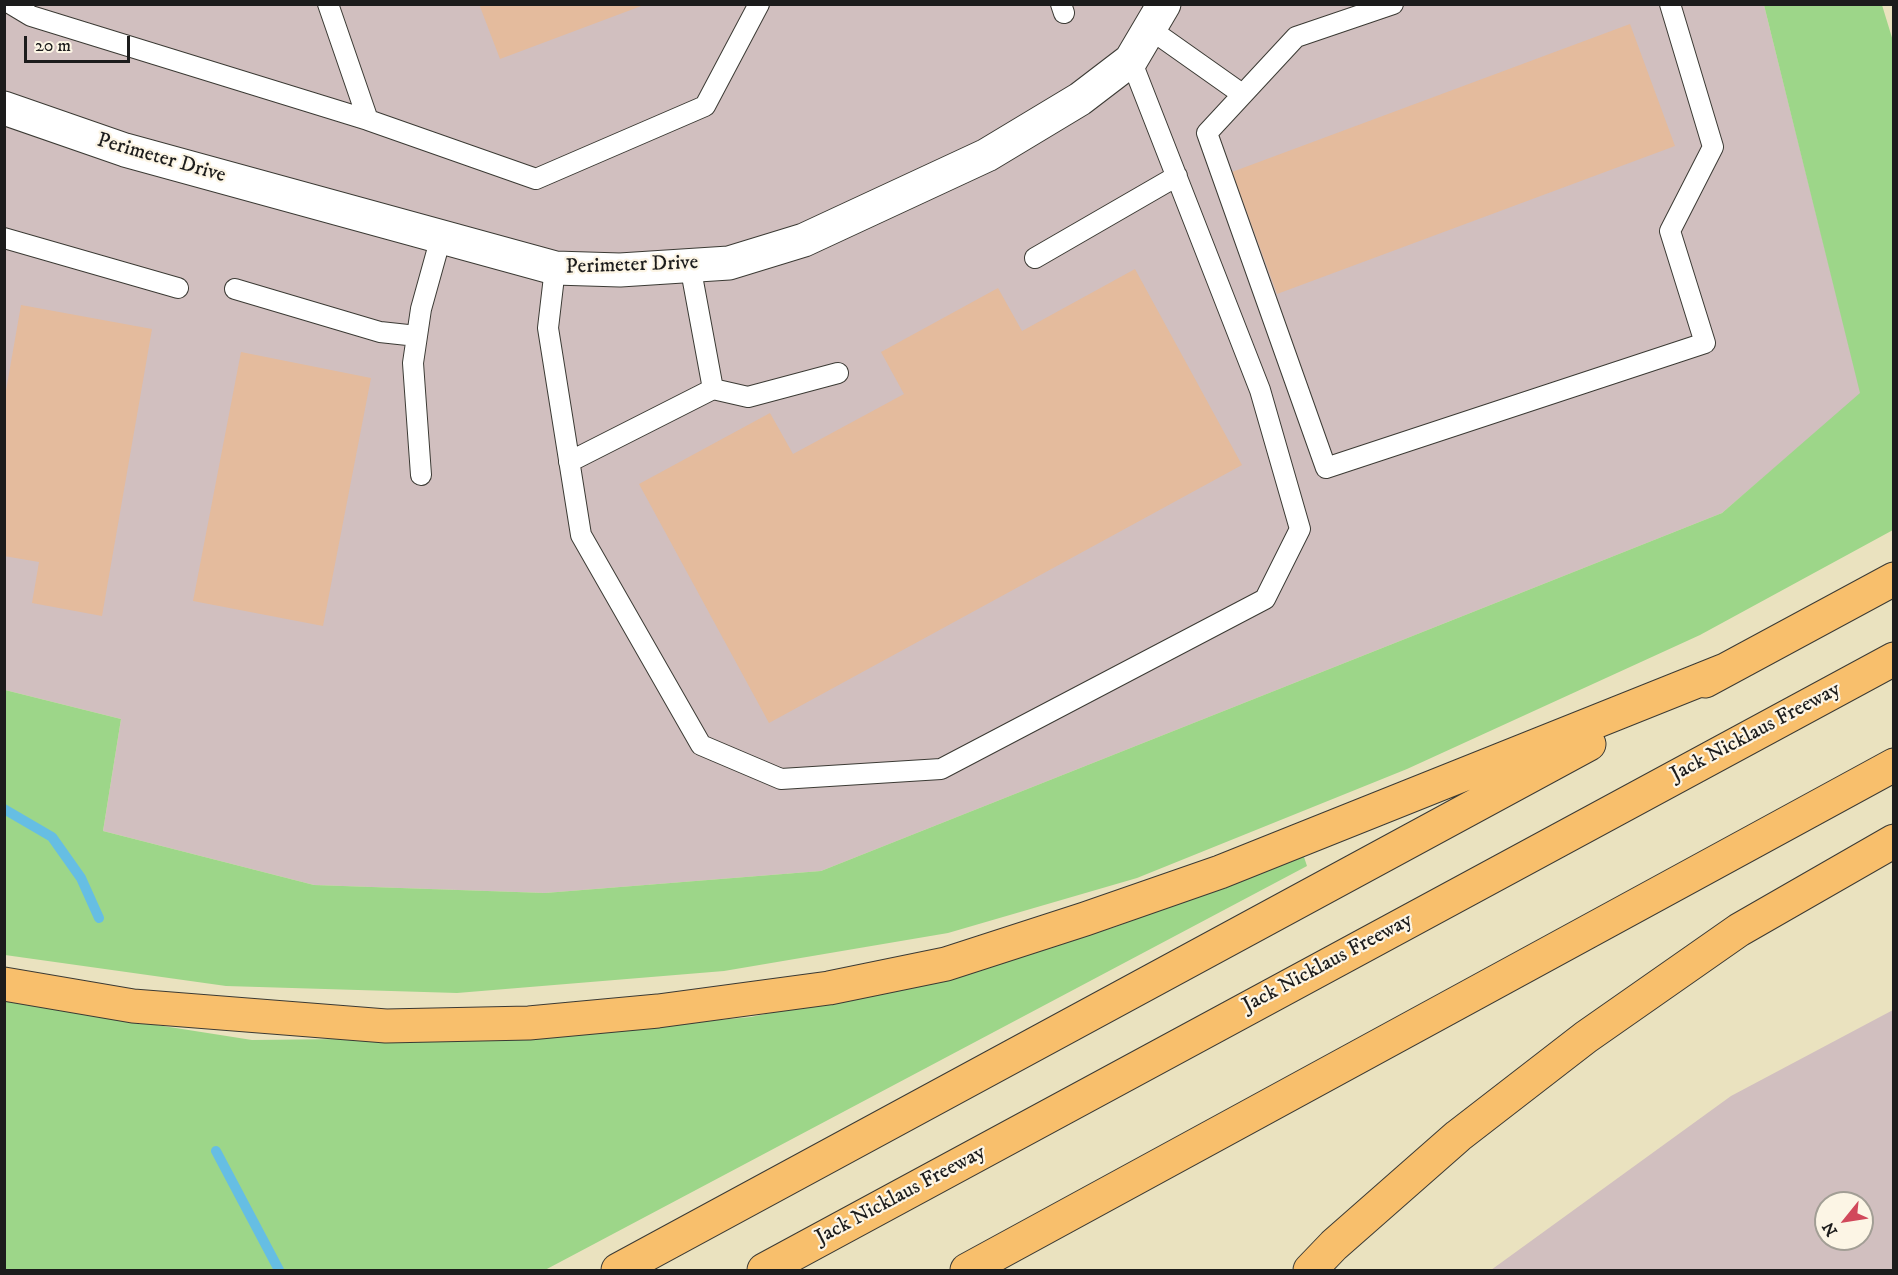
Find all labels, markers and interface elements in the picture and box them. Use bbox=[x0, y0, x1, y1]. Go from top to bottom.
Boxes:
scale bar bbox=[27, 24, 134, 62]
text: 20 m bbox=[35, 35, 71, 57]
street label: Perimeter Drive bbox=[94, 129, 228, 189]
street label: Perimeter Drive bbox=[565, 251, 699, 281]
street label: Jack Nicklaus Freeway bbox=[1667, 678, 1845, 788]
street label: Jack Nicklaus Freeway bbox=[1239, 909, 1417, 1019]
street label: Jack Nicklaus Freeway bbox=[812, 1141, 990, 1251]
north arrow bbox=[1814, 1191, 1874, 1251]
text: N bbox=[1818, 1218, 1842, 1240]

